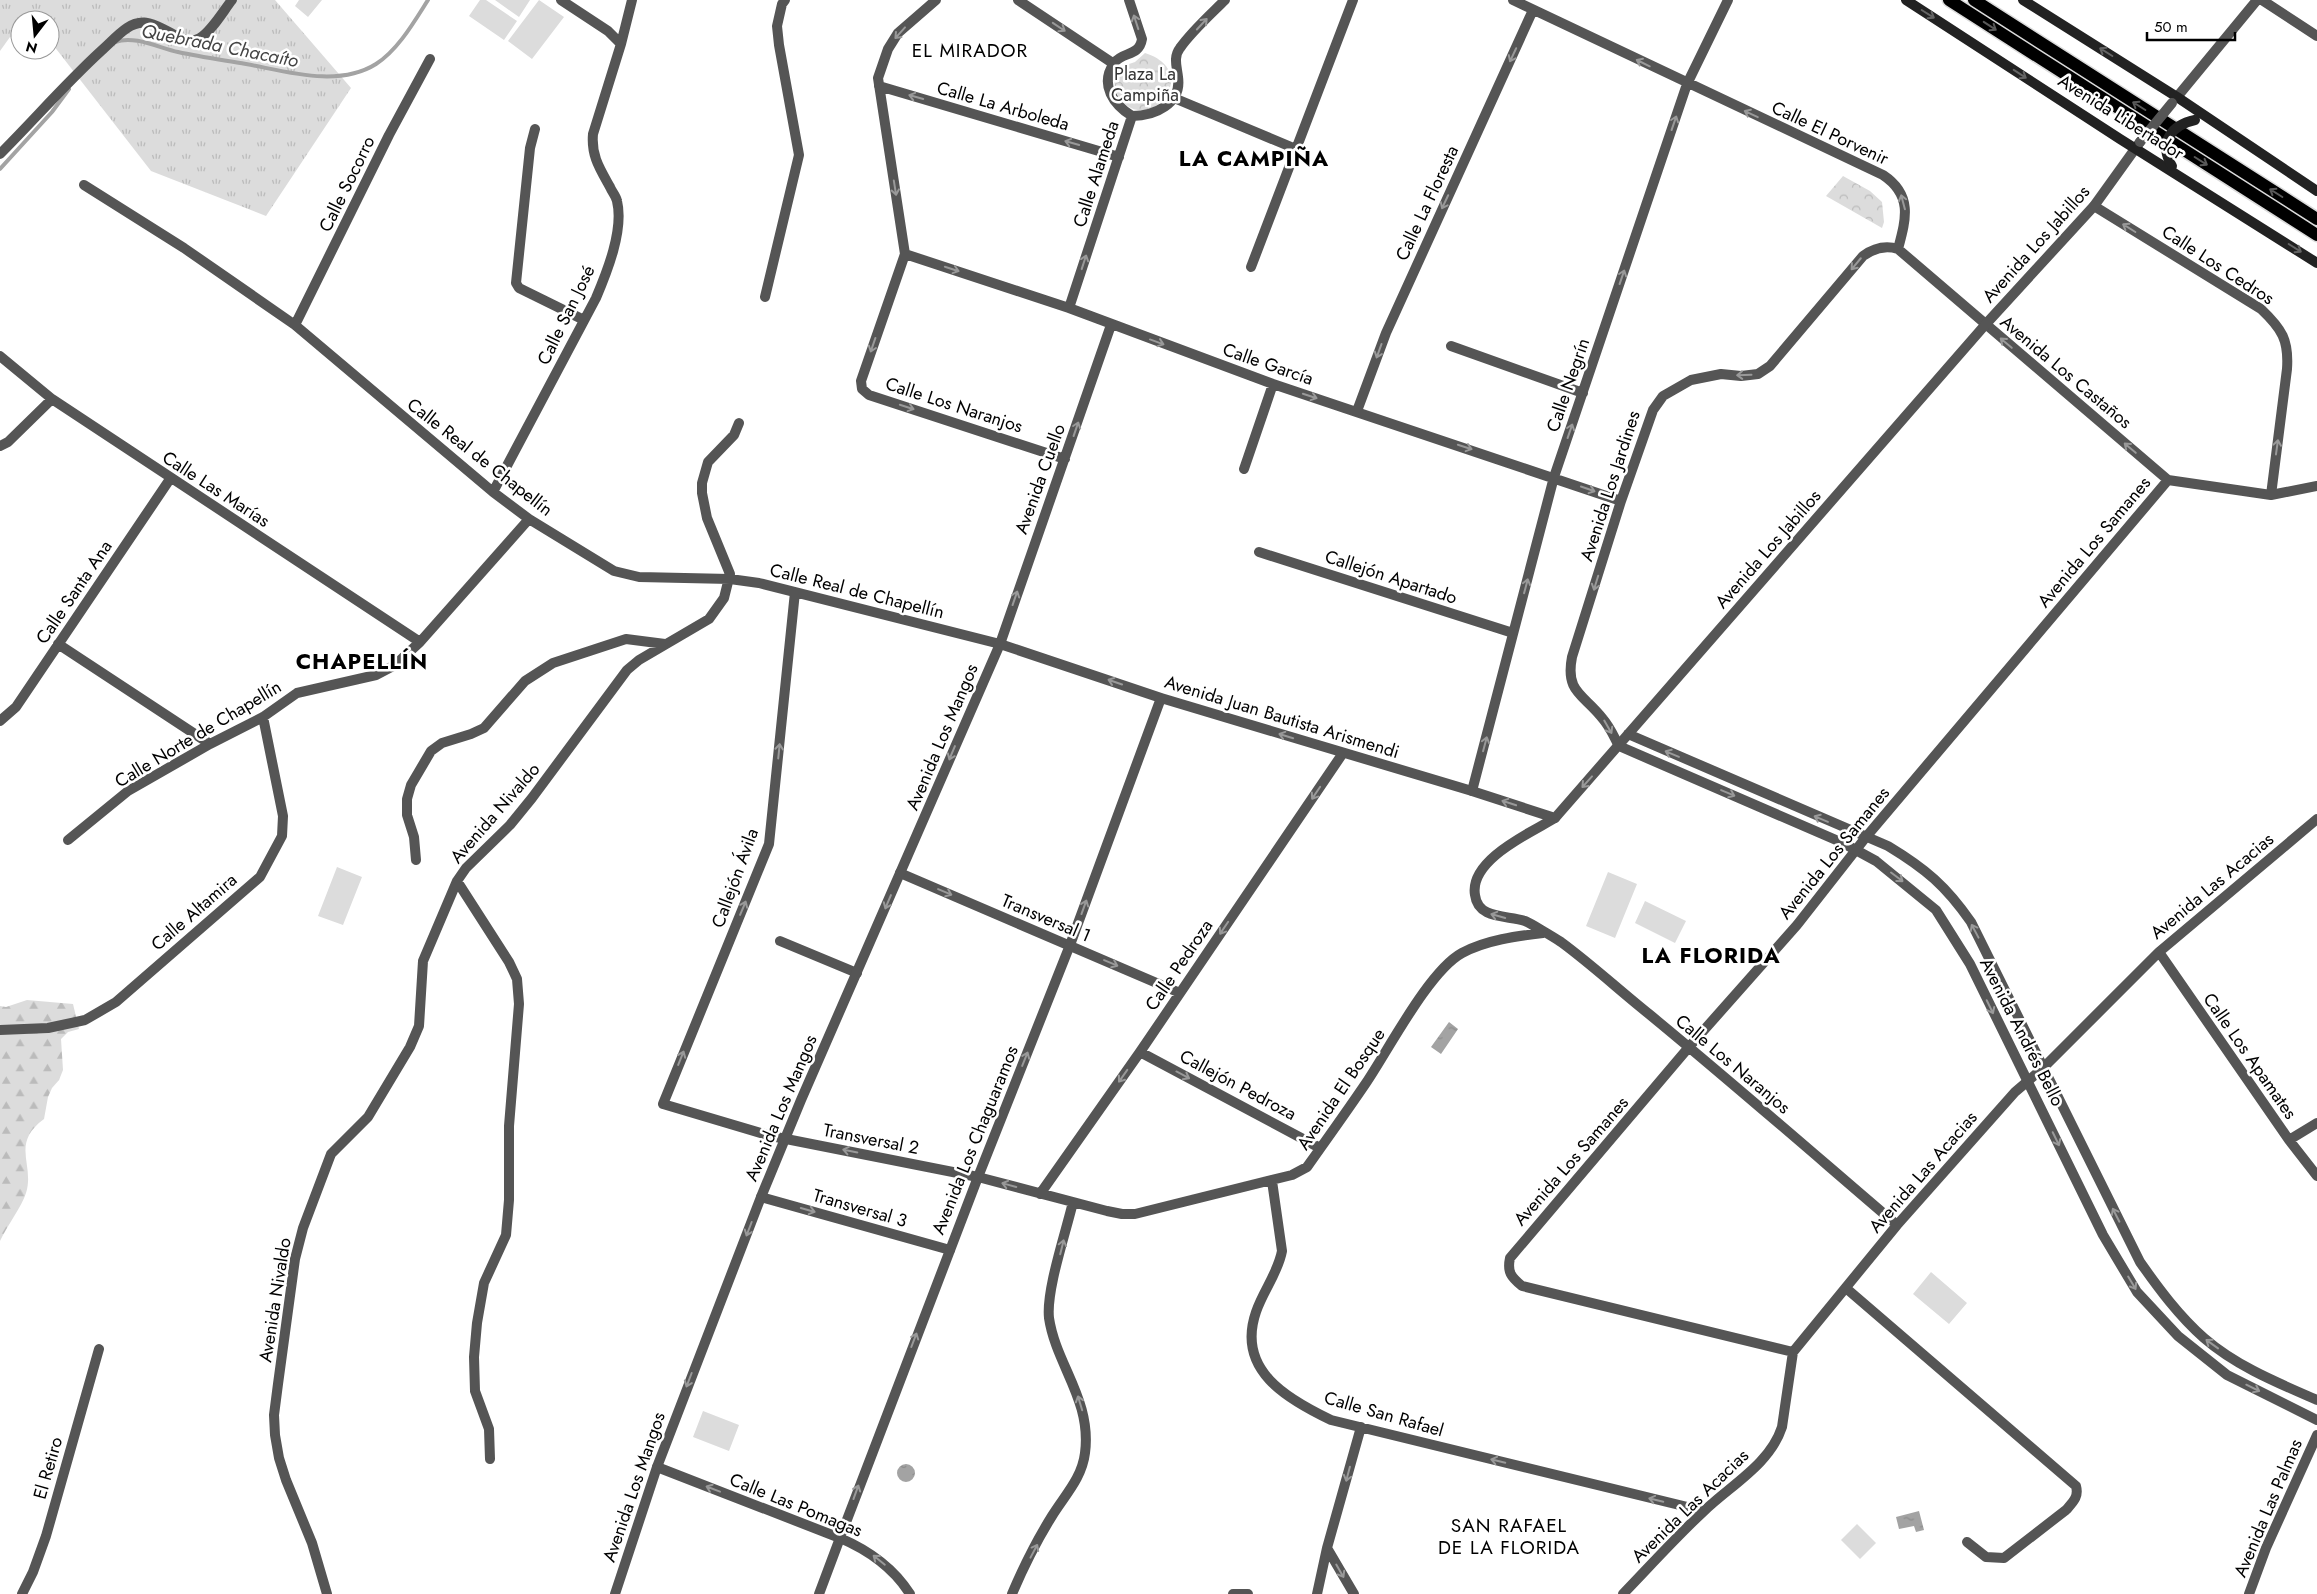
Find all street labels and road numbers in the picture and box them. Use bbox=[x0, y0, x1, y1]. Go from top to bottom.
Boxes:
street label: Avenida Libertador bbox=[2053, 68, 2190, 167]
street label: Calle La Arboleda bbox=[934, 75, 1072, 137]
street label: Calle El Porvenir bbox=[1767, 94, 1894, 172]
street label: Calle Alameda bbox=[1067, 117, 1125, 231]
street label: Calle Socorro bbox=[313, 131, 382, 236]
street label: Calle La Floresta bbox=[1389, 141, 1465, 265]
street label: Avenida Los Jabillos bbox=[1976, 179, 2096, 309]
street label: Calle Los Cedros bbox=[2157, 219, 2279, 311]
street label: Calle San José bbox=[531, 261, 601, 369]
street label: Avenida Los Castaños bbox=[1995, 309, 2137, 435]
street label: Calle Negrín bbox=[1540, 335, 1596, 435]
street label: Calle García bbox=[1219, 336, 1317, 392]
street label: Calle Los Naranjos bbox=[882, 371, 1026, 439]
street label: Calle Real de Chapellín bbox=[402, 392, 558, 522]
street label: Avenida Los Jardines bbox=[1573, 407, 1647, 565]
street label: Avenida Cuello bbox=[1008, 420, 1072, 538]
street label: Calle Las Marías bbox=[157, 445, 275, 533]
street label: Avenida Los Samanes bbox=[2031, 471, 2157, 613]
street label: Avenida Los Jabillos bbox=[1709, 484, 1827, 614]
street label: Calle Santa Ana bbox=[30, 535, 118, 649]
street label: Callejón Apartado bbox=[1321, 543, 1461, 611]
street label: Calle Real de Chapellín bbox=[767, 557, 947, 625]
street label: Avenida Los Mangos bbox=[899, 660, 985, 814]
street label: Avenida Juan Bautista Arismendi bbox=[1161, 669, 1403, 765]
street label: Calle Norte de Chapellín bbox=[110, 674, 286, 794]
street label: Avenida Nivaldo bbox=[444, 757, 546, 869]
street label: Avenida Los Samanes bbox=[1772, 781, 1896, 925]
street label: Callejón Ávila bbox=[705, 825, 765, 931]
street label: Avenida Las Acacias bbox=[2145, 827, 2279, 945]
street label: Calle Altamira bbox=[145, 867, 243, 957]
street label: Transversal 1 bbox=[997, 887, 1095, 949]
street label: Calle Pedroza bbox=[1139, 914, 1219, 1016]
street label: Avenida Andrés Bello bbox=[1973, 953, 2071, 1111]
street label: Calle Los Apamates bbox=[2197, 988, 2303, 1124]
street label: Calle Los Naranjos bbox=[1670, 1008, 1796, 1120]
street label: Avenida El Bosque bbox=[1291, 1023, 1391, 1155]
street label: Avenida Los Mangos bbox=[738, 1031, 824, 1185]
street label: Avenida Los Chaguaramos bbox=[925, 1042, 1025, 1238]
street label: Callejón Pedroza bbox=[1175, 1043, 1301, 1127]
street label: Avenida Los Samanes bbox=[1507, 1091, 1635, 1231]
street label: Avenida Las Acacias bbox=[1863, 1105, 1983, 1239]
street label: Transversal 2 bbox=[821, 1117, 921, 1161]
street label: Transversal 3 bbox=[810, 1182, 910, 1234]
street label: Avenida Nivaldo bbox=[252, 1236, 298, 1364]
street label: Calle San Rafael bbox=[1321, 1385, 1447, 1443]
street label: Avenida Los Mangos bbox=[596, 1409, 672, 1565]
street label: El Retiro bbox=[27, 1434, 69, 1502]
street label: Avenida Las Palmas bbox=[2227, 1435, 2309, 1581]
street label: Avenida Las Acacias bbox=[1626, 1443, 1754, 1569]
street label: Calle Las Pomagas bbox=[726, 1466, 866, 1544]

